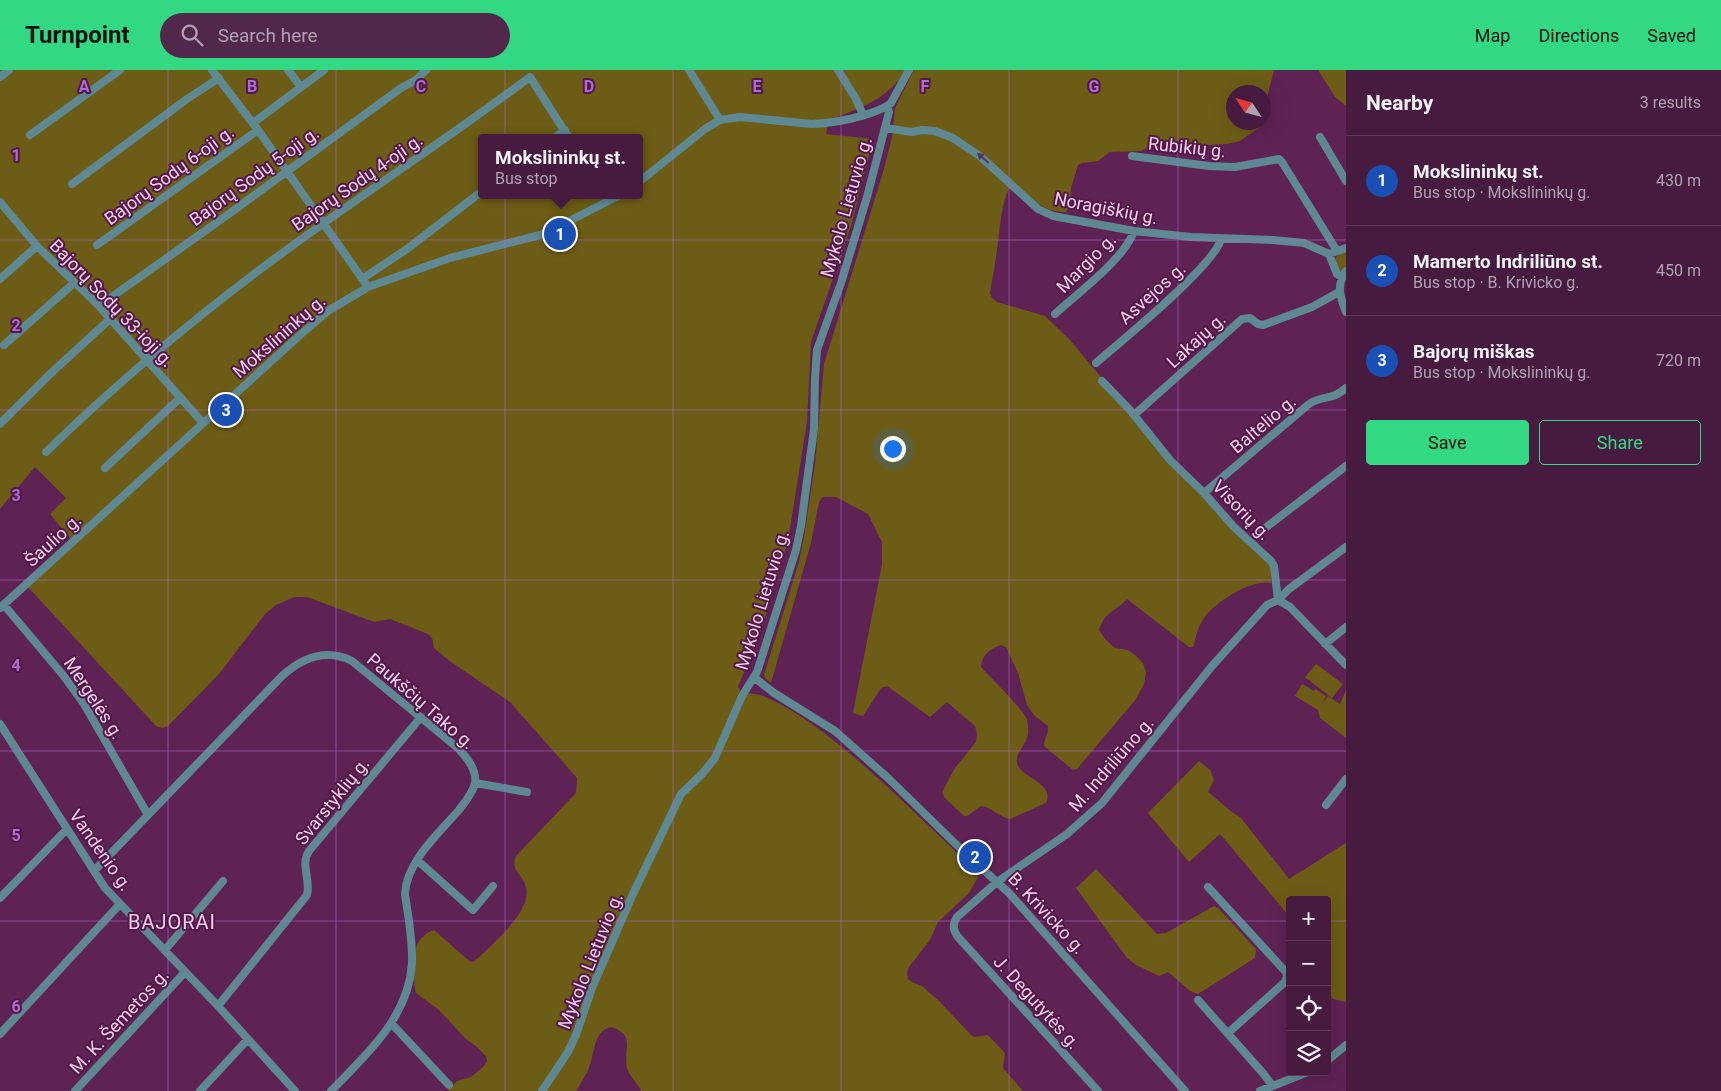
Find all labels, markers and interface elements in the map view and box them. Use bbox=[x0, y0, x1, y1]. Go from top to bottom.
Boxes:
search box bbox=[160, 13, 510, 58]
text: Turnpoint bbox=[25, 21, 130, 49]
icon: search bbox=[178, 21, 206, 49]
text: Search here bbox=[218, 24, 318, 47]
text: Map bbox=[1475, 25, 1510, 46]
text: Directions bbox=[1538, 25, 1619, 46]
text: Saved bbox=[1647, 25, 1696, 46]
text: A bbox=[79, 77, 90, 96]
text: B bbox=[247, 77, 257, 96]
text: C bbox=[416, 77, 426, 96]
text: D bbox=[584, 77, 594, 96]
text: E bbox=[753, 77, 762, 96]
text: F bbox=[921, 77, 930, 96]
text: G bbox=[1089, 77, 1100, 96]
north arrow bbox=[1226, 85, 1271, 130]
text: Nearby bbox=[1366, 91, 1433, 115]
text: 3 results bbox=[1640, 93, 1701, 112]
street label: Bajorų Sodų 6-oji g. bbox=[100, 121, 238, 229]
street label: Bajorų Sodų 5-oji g. bbox=[185, 122, 323, 230]
street label: Bajorų Sodų 4-oji g. bbox=[288, 129, 426, 235]
street label: Rubikių g. bbox=[1147, 132, 1227, 162]
popup bbox=[478, 134, 643, 199]
street label: Mykolo Lietuvio g. bbox=[816, 134, 876, 280]
text: 1 bbox=[11, 146, 21, 165]
text: Mokslininkų st. bbox=[495, 146, 626, 169]
one-way arrow bbox=[977, 152, 989, 164]
text: Mokslininkų st. bbox=[1413, 160, 1544, 183]
text: Bus stop bbox=[495, 169, 558, 188]
text: 1 bbox=[1377, 171, 1387, 190]
text: 430 m bbox=[1656, 171, 1701, 190]
text: Bus stop · Mokslininkų g. bbox=[1413, 183, 1590, 202]
street label: Noragiškių g. bbox=[1052, 188, 1160, 228]
pin: 1 bbox=[544, 215, 576, 253]
street label: Margio g. bbox=[1052, 229, 1120, 297]
street label: Bajorų Sodų 33-ioji g. bbox=[46, 235, 178, 371]
text: Mamerto Indriliūno st. bbox=[1413, 250, 1603, 273]
street label: Asvejos g. bbox=[1114, 258, 1190, 328]
text: 2 bbox=[1377, 261, 1387, 280]
text: 450 m bbox=[1656, 261, 1701, 280]
text: Bus stop · B. Krivicko g. bbox=[1413, 273, 1580, 292]
street label: Mokslininkų g. bbox=[228, 290, 330, 382]
street label: Lakajų g. bbox=[1162, 308, 1230, 372]
text: 2 bbox=[11, 316, 21, 335]
text: Bajorų miškas bbox=[1413, 340, 1535, 363]
text: 3 bbox=[1377, 351, 1387, 370]
text: 720 m bbox=[1656, 351, 1701, 370]
text: Bus stop · Mokslininkų g. bbox=[1413, 363, 1590, 382]
pin: 3 bbox=[210, 391, 242, 429]
street label: Baltelio g. bbox=[1226, 391, 1300, 457]
button: Save bbox=[1366, 420, 1529, 465]
button: Share bbox=[1539, 420, 1701, 465]
your location bbox=[880, 436, 906, 462]
street label: Visorių g. bbox=[1208, 476, 1276, 544]
text: 3 bbox=[11, 486, 21, 505]
street label: Šaulio g. bbox=[20, 509, 86, 571]
street label: Mykolo Lietuvio g. bbox=[731, 528, 793, 672]
street label: Paukščių Tako g. bbox=[363, 649, 479, 753]
street label: Mergelės g. bbox=[60, 653, 128, 743]
text: 4 bbox=[11, 656, 21, 675]
street label: M. Indriliūno g. bbox=[1064, 712, 1158, 816]
street label: Svarstyklių g. bbox=[290, 753, 374, 849]
street label: Vandenio g. bbox=[65, 805, 137, 895]
text: 5 bbox=[11, 826, 21, 845]
pin: 2 bbox=[959, 838, 991, 876]
street label: B. Krivicko g. bbox=[1004, 868, 1090, 958]
street label: Mykolo Lietuvio g. bbox=[553, 890, 627, 1032]
map controls bbox=[1286, 896, 1331, 1076]
button: + bbox=[1286, 896, 1331, 941]
district label: BAJORAI bbox=[128, 910, 216, 934]
button: − bbox=[1286, 941, 1331, 986]
street label: J. Degutytės g. bbox=[989, 951, 1085, 1053]
street label: M. K. Šemetos g. bbox=[65, 964, 173, 1078]
button: locate bbox=[1286, 986, 1331, 1031]
text: 6 bbox=[11, 997, 21, 1016]
button: layers bbox=[1286, 1031, 1331, 1076]

